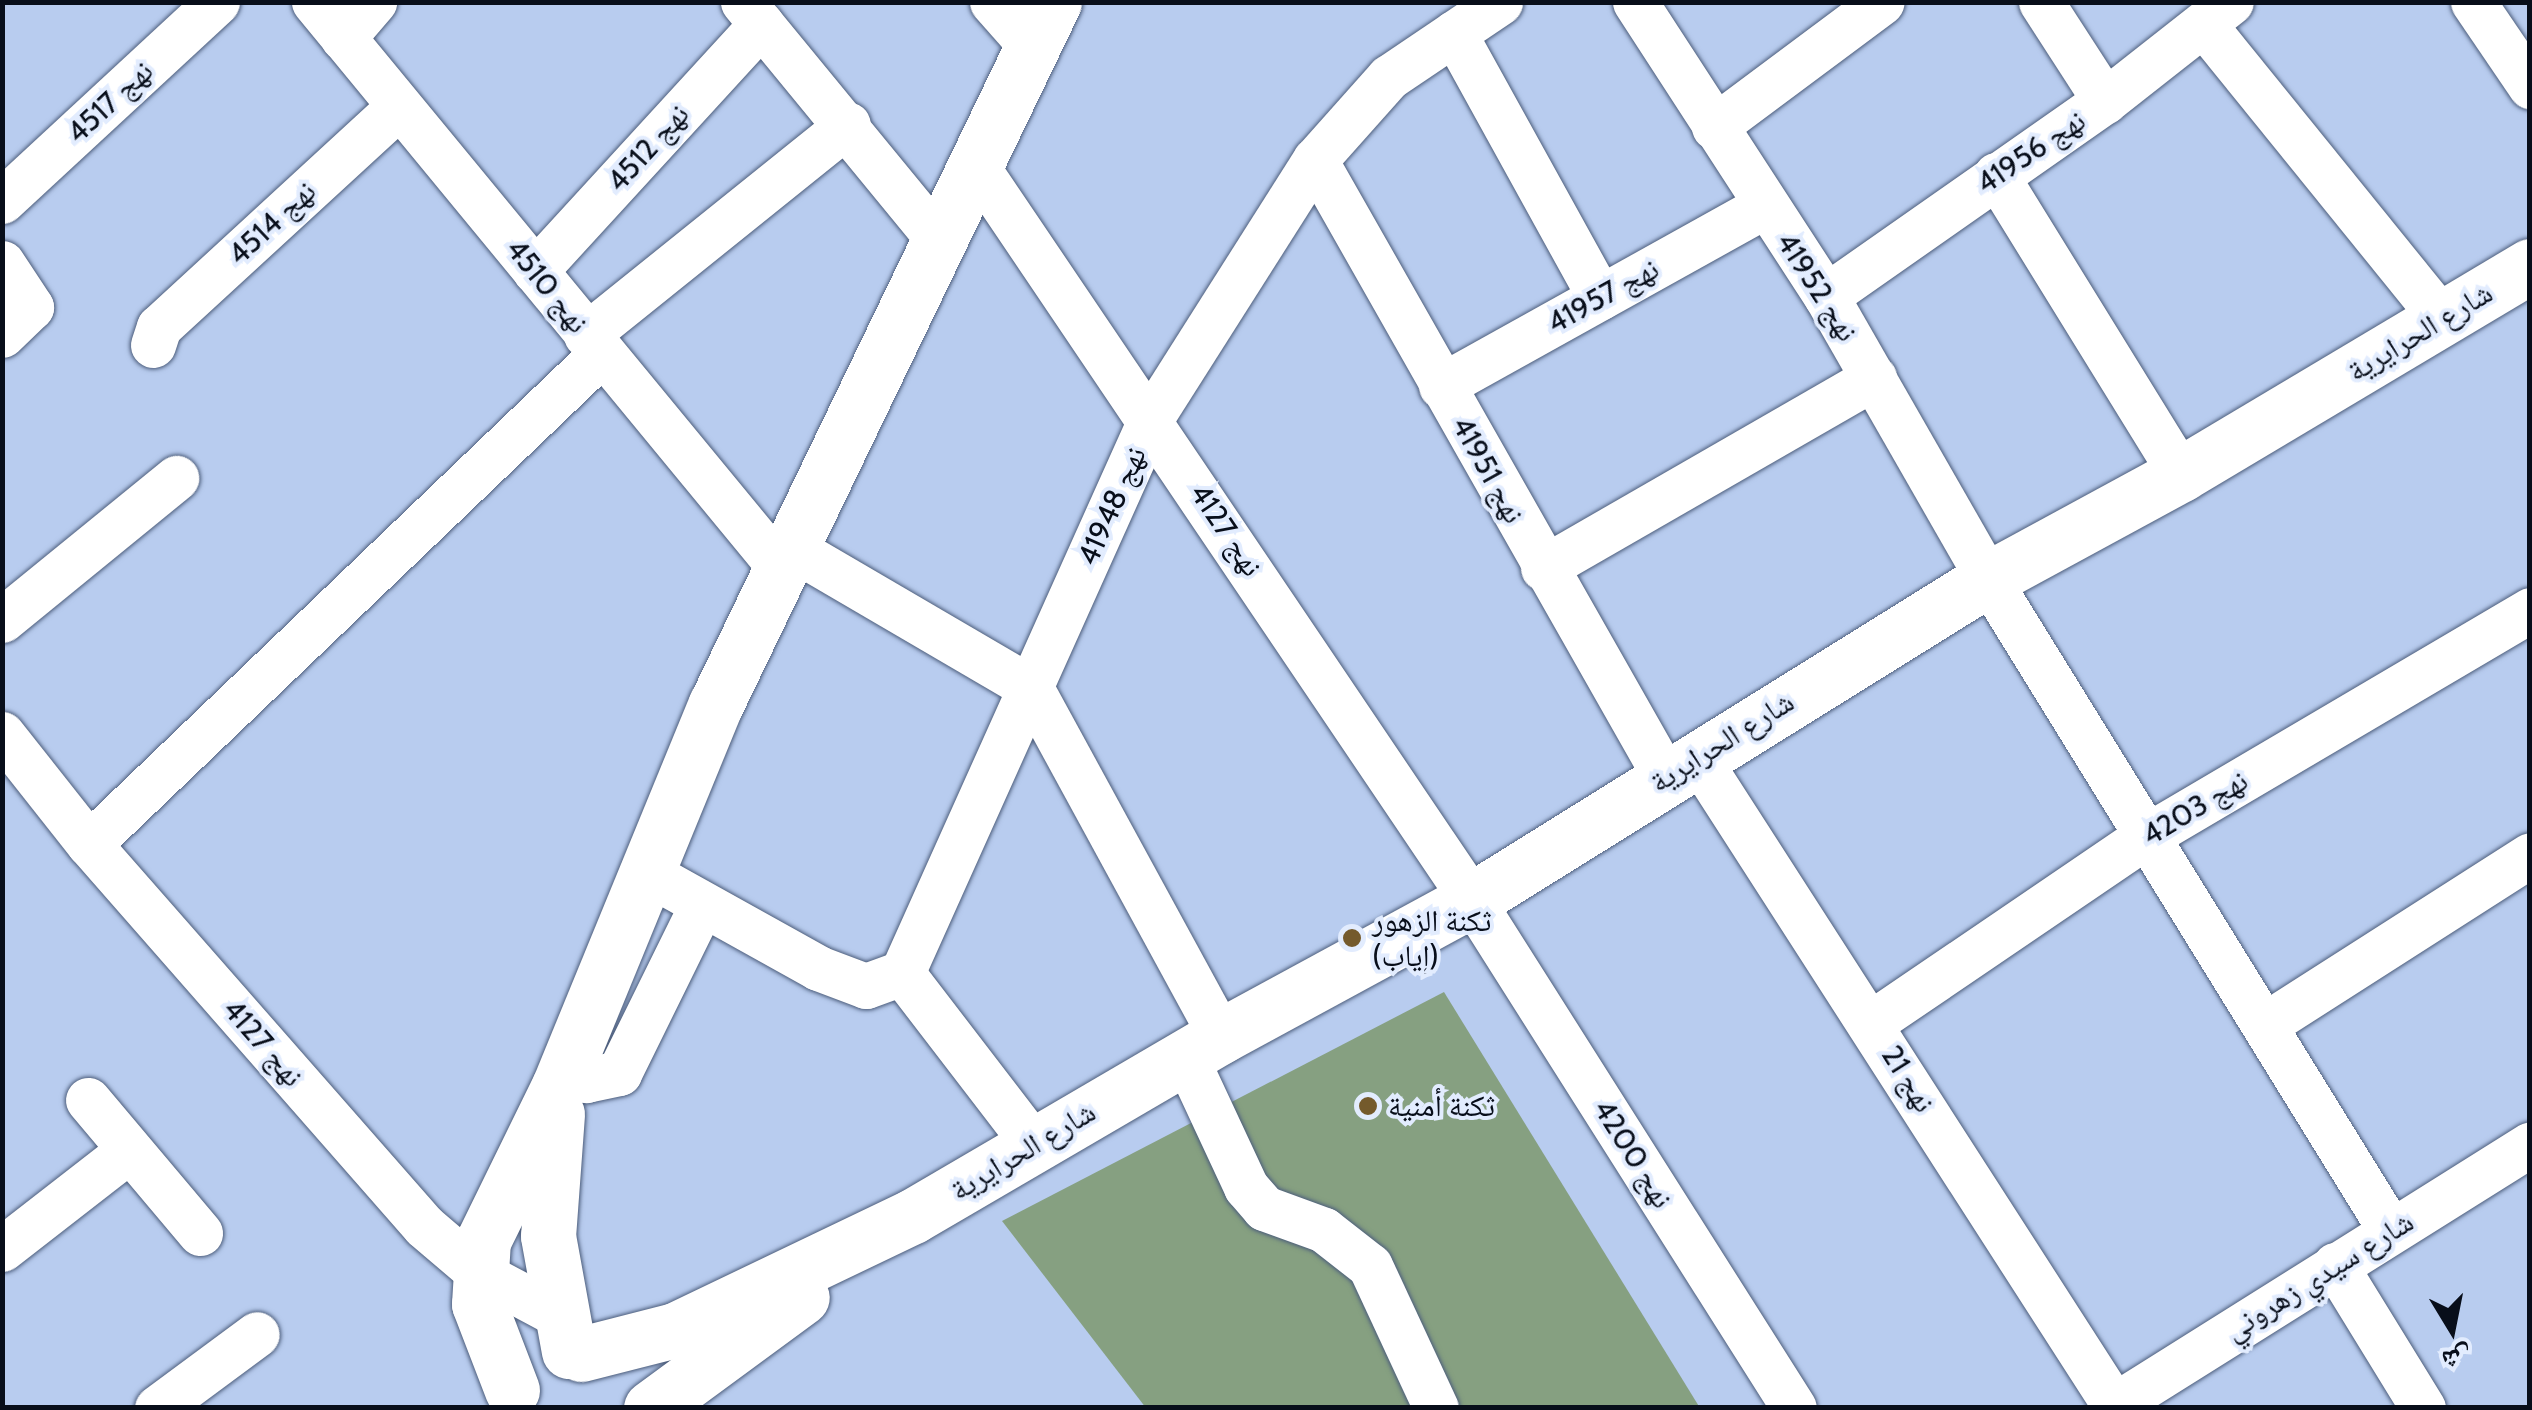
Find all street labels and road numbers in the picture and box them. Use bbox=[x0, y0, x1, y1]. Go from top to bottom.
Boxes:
street label: نهج 4517 bbox=[59, 53, 161, 151]
street label: نهج 4512 bbox=[599, 97, 697, 199]
street label: نهج 41956 bbox=[1970, 102, 2092, 202]
street label: نهج 4514 bbox=[221, 173, 323, 273]
street label: نهج 41952 bbox=[1769, 226, 1865, 348]
street label: نهج 4510 bbox=[498, 232, 596, 340]
street label: نهج 41957 bbox=[1541, 251, 1665, 341]
street label: شارع الحرايرية bbox=[2341, 275, 2499, 389]
street label: نهج 41951 bbox=[1444, 410, 1532, 530]
street label: نهج 41948 bbox=[1070, 441, 1154, 571]
street label: نهج 4127 bbox=[1182, 477, 1270, 583]
street label: شارع الحرايرية bbox=[1643, 684, 1801, 800]
street label: نهج 4203 bbox=[2136, 763, 2254, 853]
street label: نهج 4127 bbox=[215, 992, 311, 1094]
street label: نهج 21 bbox=[1874, 1039, 1942, 1119]
street label: نهج 4200 bbox=[1586, 1093, 1680, 1215]
street label: شارع الحرايرية bbox=[944, 1094, 1102, 1208]
street label: شارع سيدي زهروني bbox=[2218, 1204, 2420, 1348]

